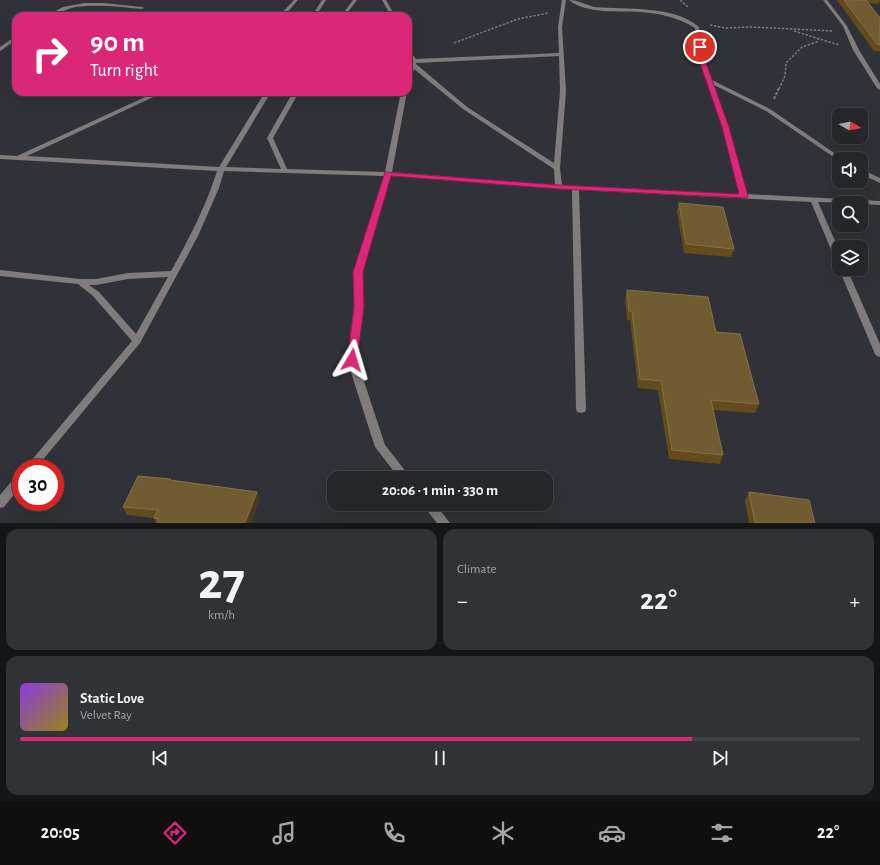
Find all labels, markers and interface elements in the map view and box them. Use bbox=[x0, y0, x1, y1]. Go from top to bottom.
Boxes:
icon: right bbox=[24, 28, 76, 80]
text: 90 m bbox=[90, 29, 145, 57]
pin bbox=[683, 30, 717, 64]
icon: arrive bbox=[689, 36, 711, 58]
text: Turn right bbox=[90, 62, 159, 80]
north arrow bbox=[832, 108, 868, 144]
map controls bbox=[832, 108, 868, 276]
button: sound bbox=[832, 152, 868, 188]
button: search bbox=[832, 196, 868, 232]
button: layers bbox=[832, 240, 868, 276]
position arrow bbox=[331, 339, 373, 381]
speed limit sign: 30 bbox=[12, 459, 64, 511]
text: 20:06 · 1 min · 330 m bbox=[382, 483, 498, 498]
text: 27 bbox=[198, 556, 245, 608]
text: Climate bbox=[457, 563, 496, 576]
text: 22° bbox=[640, 585, 677, 615]
text: − bbox=[457, 590, 468, 612]
text: + bbox=[849, 590, 860, 612]
text: km/h bbox=[208, 609, 235, 622]
text: Static Love bbox=[80, 691, 144, 706]
text: Velvet Ray bbox=[80, 709, 132, 722]
icon: previous bbox=[149, 747, 171, 769]
icon: pause bbox=[429, 747, 451, 769]
icon: next bbox=[709, 747, 731, 769]
icon: directions bbox=[161, 819, 189, 847]
icon: music bbox=[270, 819, 298, 847]
icon: phone bbox=[380, 819, 408, 847]
icon: climate bbox=[489, 819, 517, 847]
icon: car bbox=[598, 819, 626, 847]
icon: filters bbox=[708, 819, 736, 847]
text: 20:05 bbox=[41, 824, 80, 842]
text: 22° bbox=[817, 824, 839, 842]

